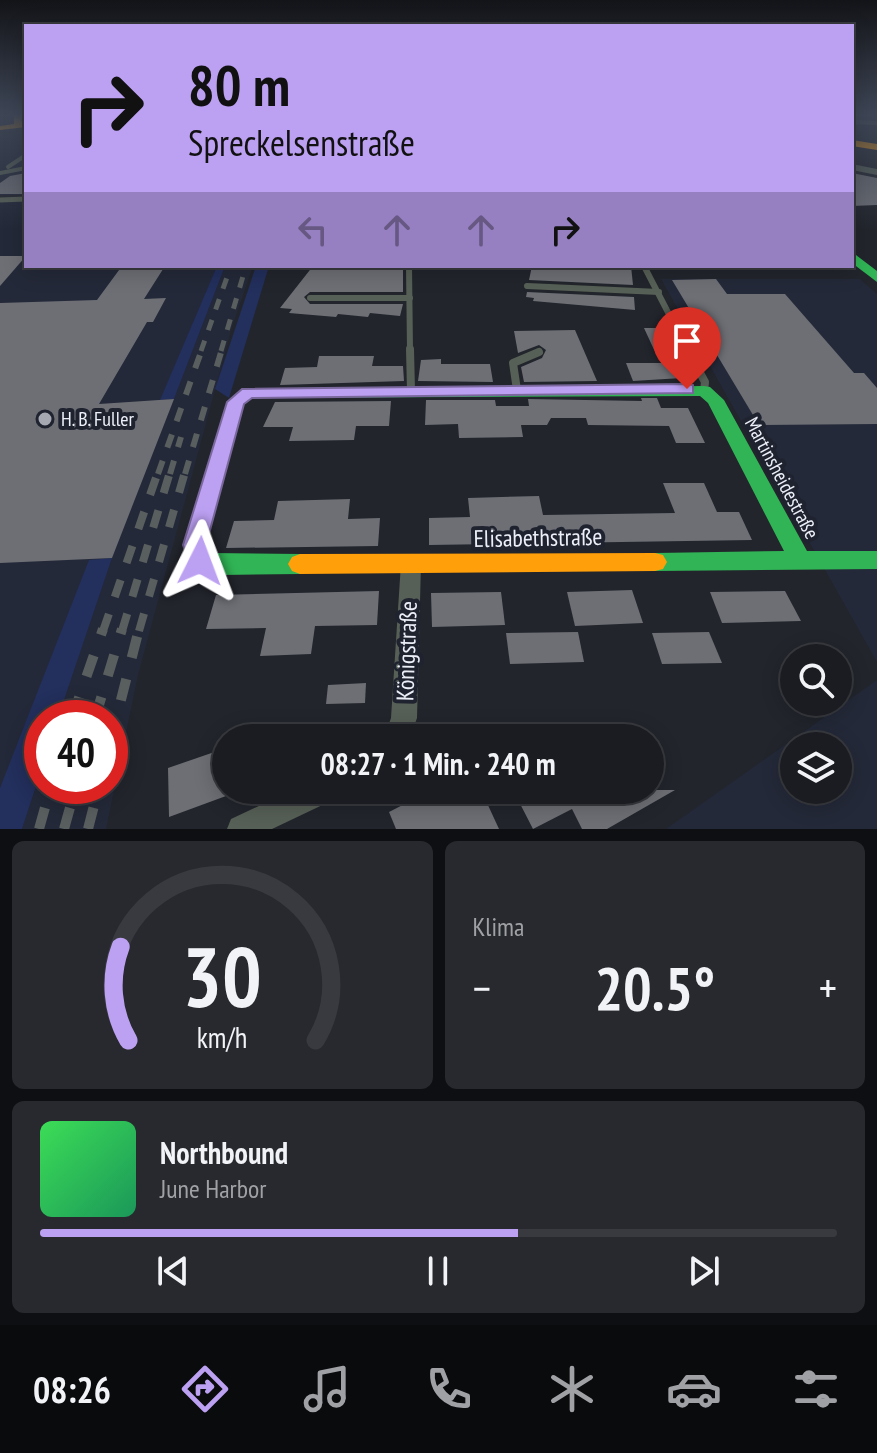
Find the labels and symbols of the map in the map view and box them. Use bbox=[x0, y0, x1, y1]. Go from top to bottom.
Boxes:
pin bbox=[653, 307, 721, 389]
place label: H. B. Fuller bbox=[61, 406, 135, 432]
marker: H. B. Fuller bbox=[36, 410, 54, 428]
street label: Martinsheidestraße bbox=[739, 413, 825, 543]
position arrow bbox=[158, 519, 242, 603]
street label: Elisabethstraße bbox=[473, 521, 603, 554]
street label: Königstraße bbox=[389, 601, 424, 701]
speed limit sign: 40 bbox=[24, 700, 128, 804]

